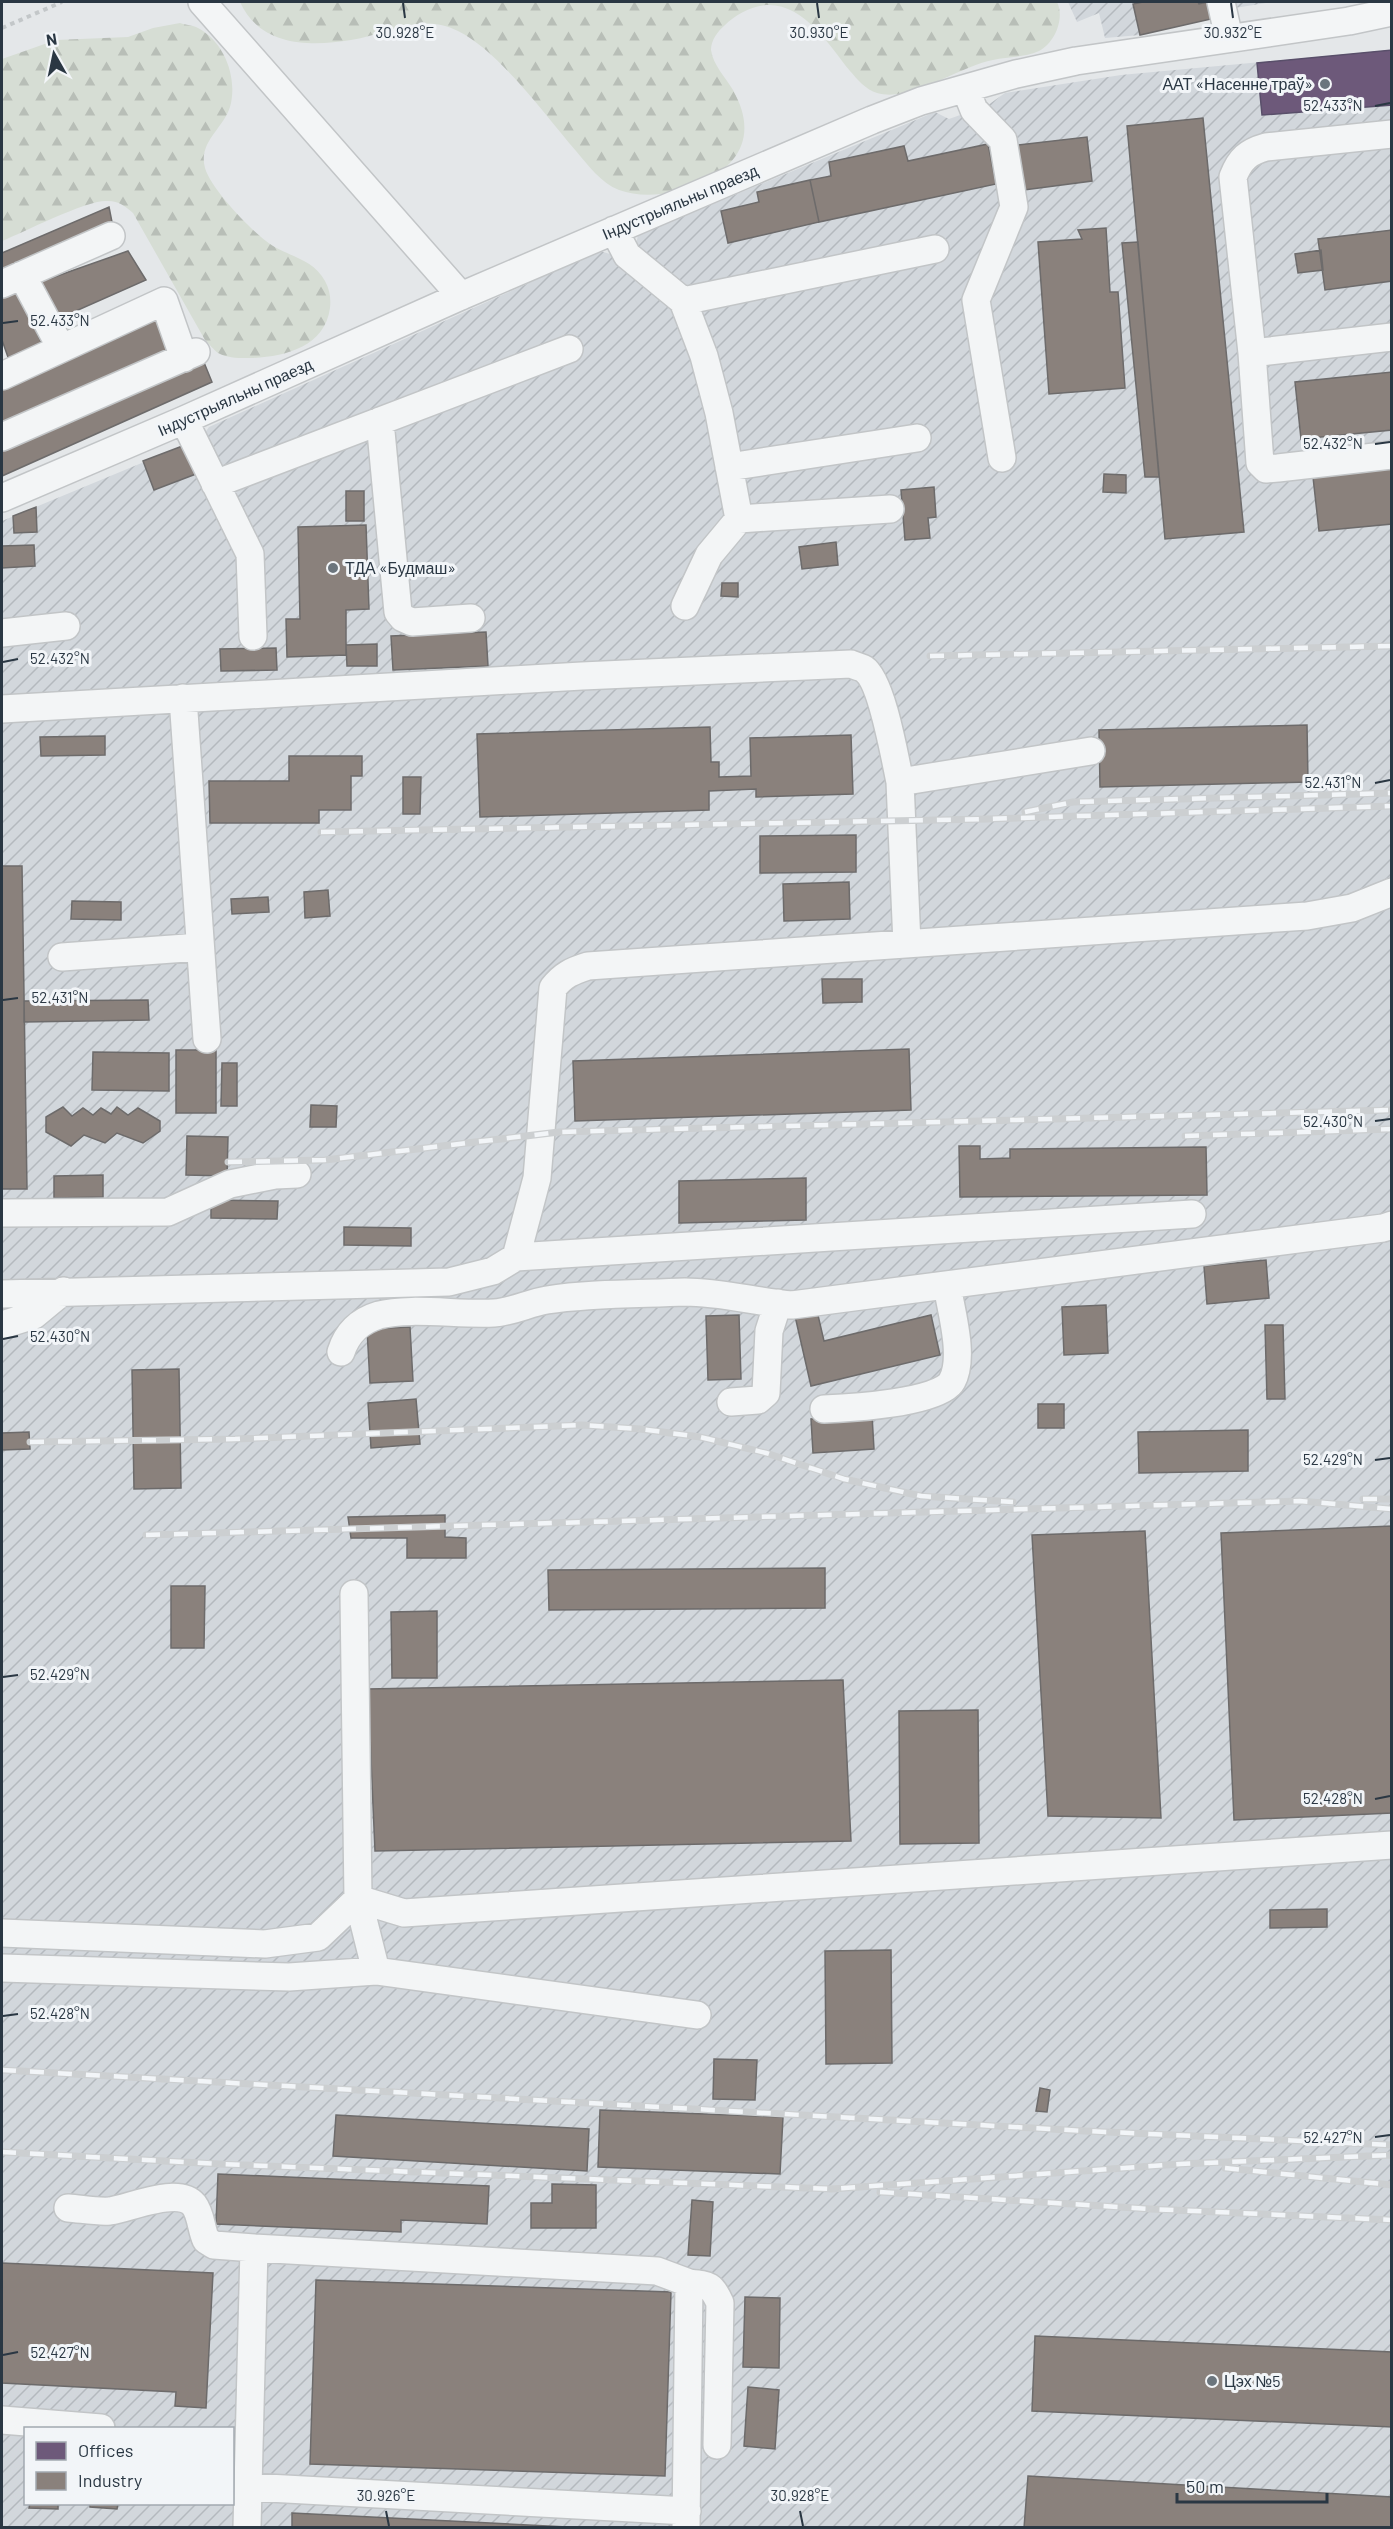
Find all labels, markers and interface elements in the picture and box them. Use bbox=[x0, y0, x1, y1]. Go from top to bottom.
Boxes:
text: 30.928°E bbox=[376, 23, 434, 41]
text: 30.930°E bbox=[789, 23, 849, 41]
text: 30.932°E bbox=[1204, 23, 1262, 41]
north arrow bbox=[24, 24, 84, 84]
text: N bbox=[45, 28, 58, 49]
place label: ААТ «Насенне траў» bbox=[1162, 74, 1313, 93]
marker: ААТ «Насенне траў» bbox=[1318, 77, 1332, 91]
text: 52.433°N bbox=[1303, 96, 1363, 114]
street label: Індустрыяльны праезд bbox=[599, 160, 761, 243]
text: 52.433°N bbox=[30, 311, 90, 329]
street label: Індустрыяльны праезд bbox=[154, 354, 316, 439]
text: 52.432°N bbox=[1303, 434, 1363, 452]
place label: ТДА «Будмаш» bbox=[345, 558, 456, 577]
marker: ТДА «Будмаш» bbox=[326, 561, 340, 575]
text: 52.432°N bbox=[30, 649, 90, 667]
text: 52.431°N bbox=[1305, 773, 1361, 791]
text: 52.431°N bbox=[32, 988, 88, 1006]
text: 52.430°N bbox=[1303, 1112, 1363, 1130]
text: 52.430°N bbox=[30, 1327, 90, 1345]
text: 52.429°N bbox=[1303, 1450, 1363, 1468]
text: 52.429°N bbox=[30, 1665, 90, 1683]
text: 52.428°N bbox=[1303, 1789, 1363, 1807]
text: 52.428°N bbox=[30, 2004, 90, 2022]
text: 52.427°N bbox=[1303, 2128, 1363, 2146]
text: 52.427°N bbox=[30, 2343, 90, 2361]
place label: Цэх №5 bbox=[1224, 2371, 1280, 2390]
marker: Цэх №5 bbox=[1205, 2374, 1219, 2388]
legend bbox=[24, 2427, 234, 2505]
text: Offices bbox=[78, 2439, 134, 2461]
scale bar bbox=[1177, 2466, 1327, 2504]
text: Industry bbox=[78, 2469, 142, 2491]
text: 50 m bbox=[1186, 2475, 1224, 2497]
text: 30.926°E bbox=[357, 2486, 415, 2504]
text: 30.928°E bbox=[771, 2486, 829, 2504]

